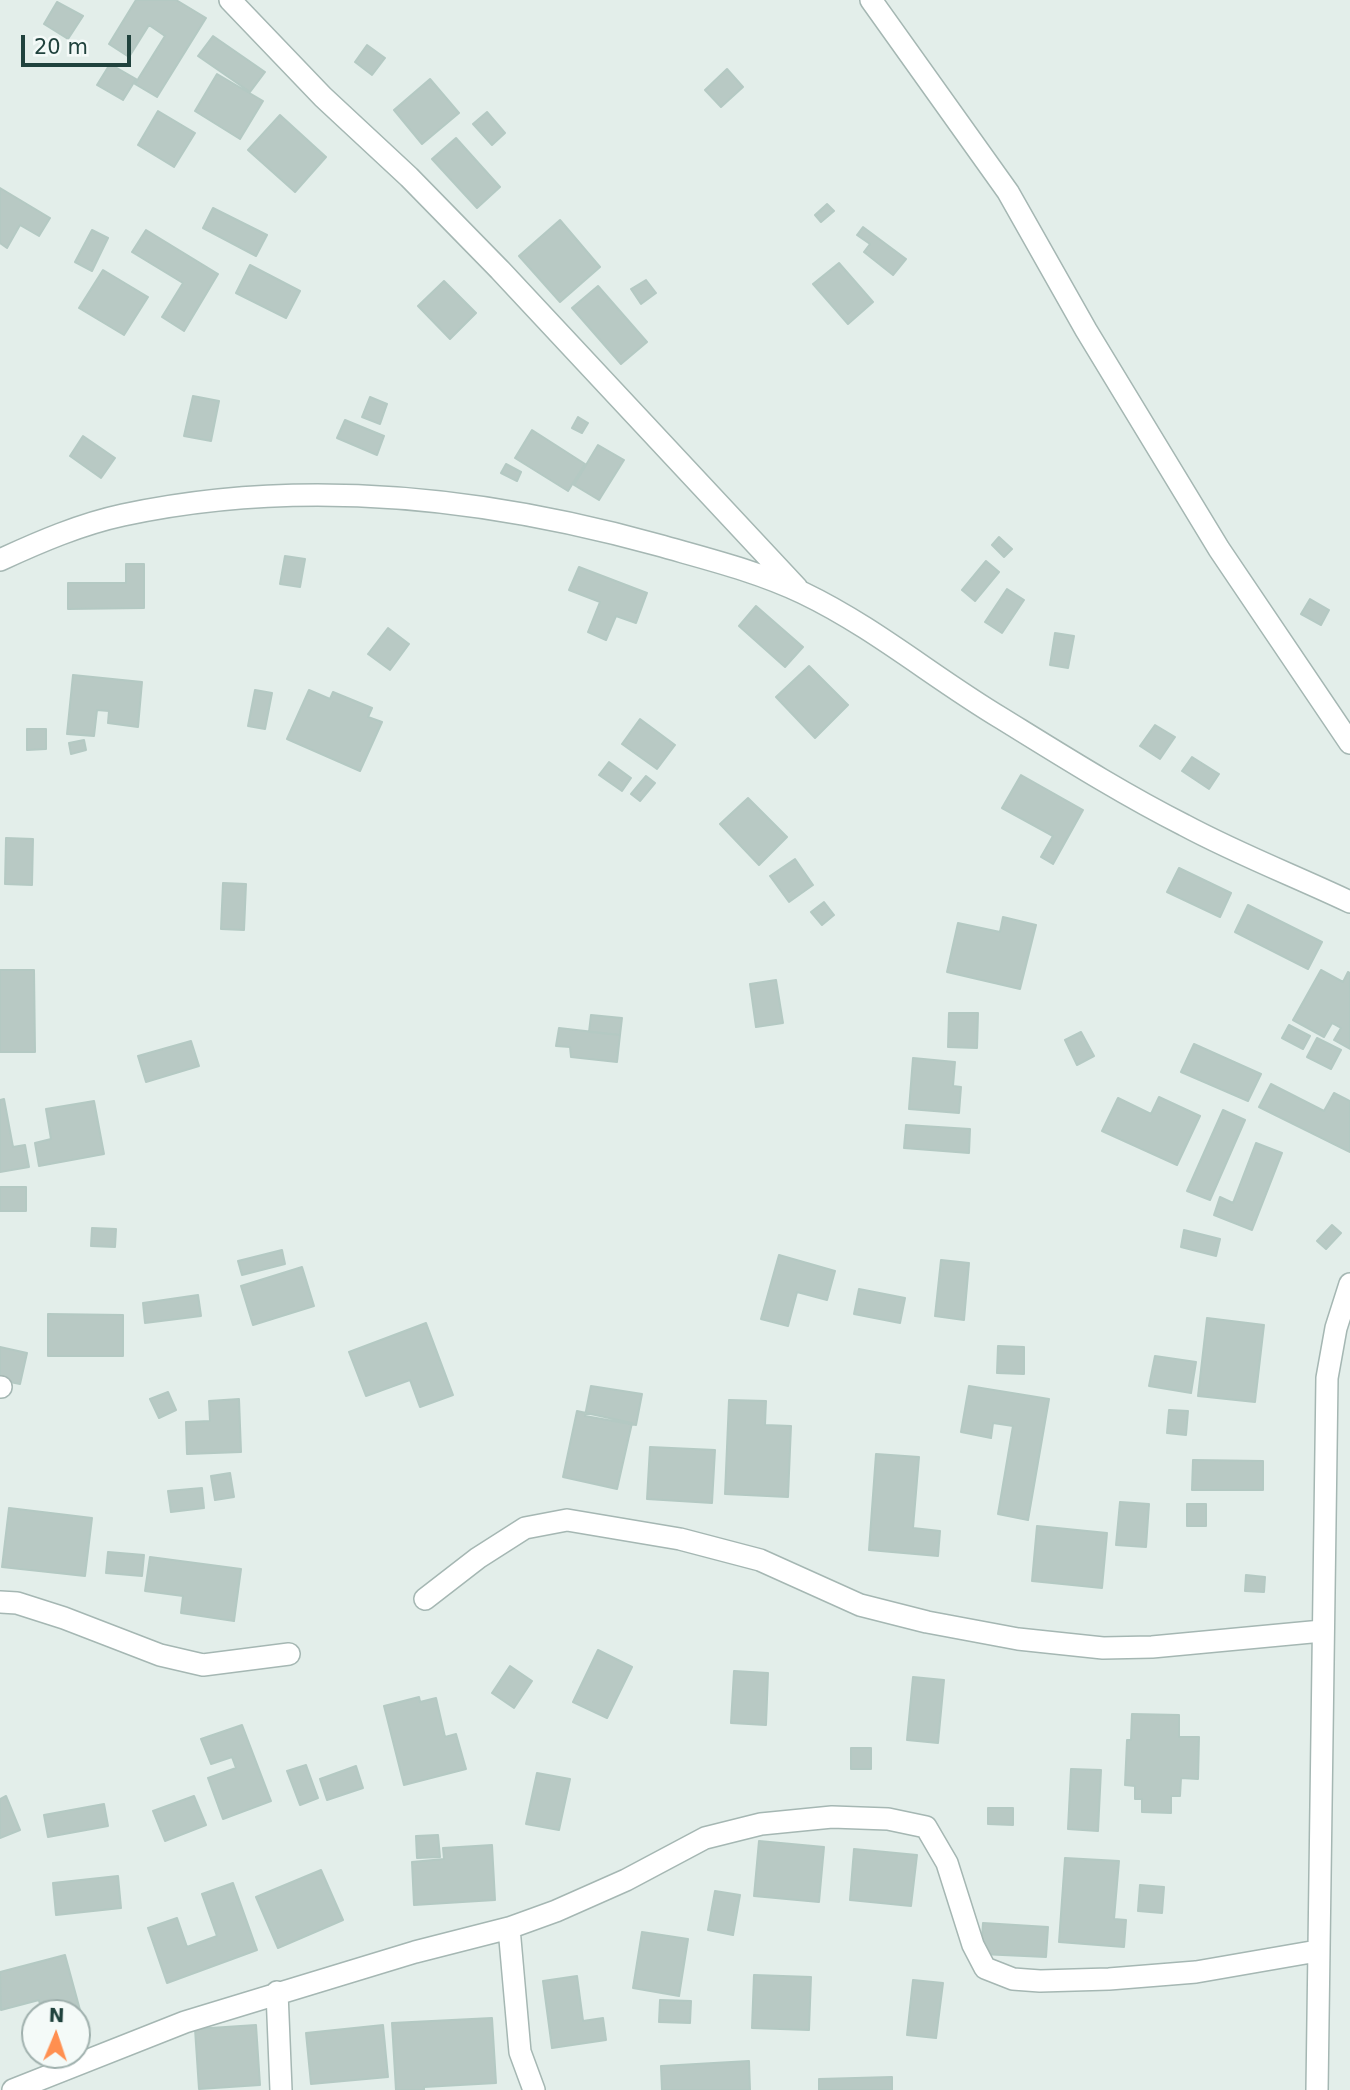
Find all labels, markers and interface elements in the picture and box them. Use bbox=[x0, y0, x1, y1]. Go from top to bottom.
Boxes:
scale bar bbox=[24, 21, 135, 65]
text: 20 m bbox=[34, 35, 88, 59]
north arrow bbox=[21, 1999, 91, 2069]
text: N bbox=[48, 2004, 65, 2026]

